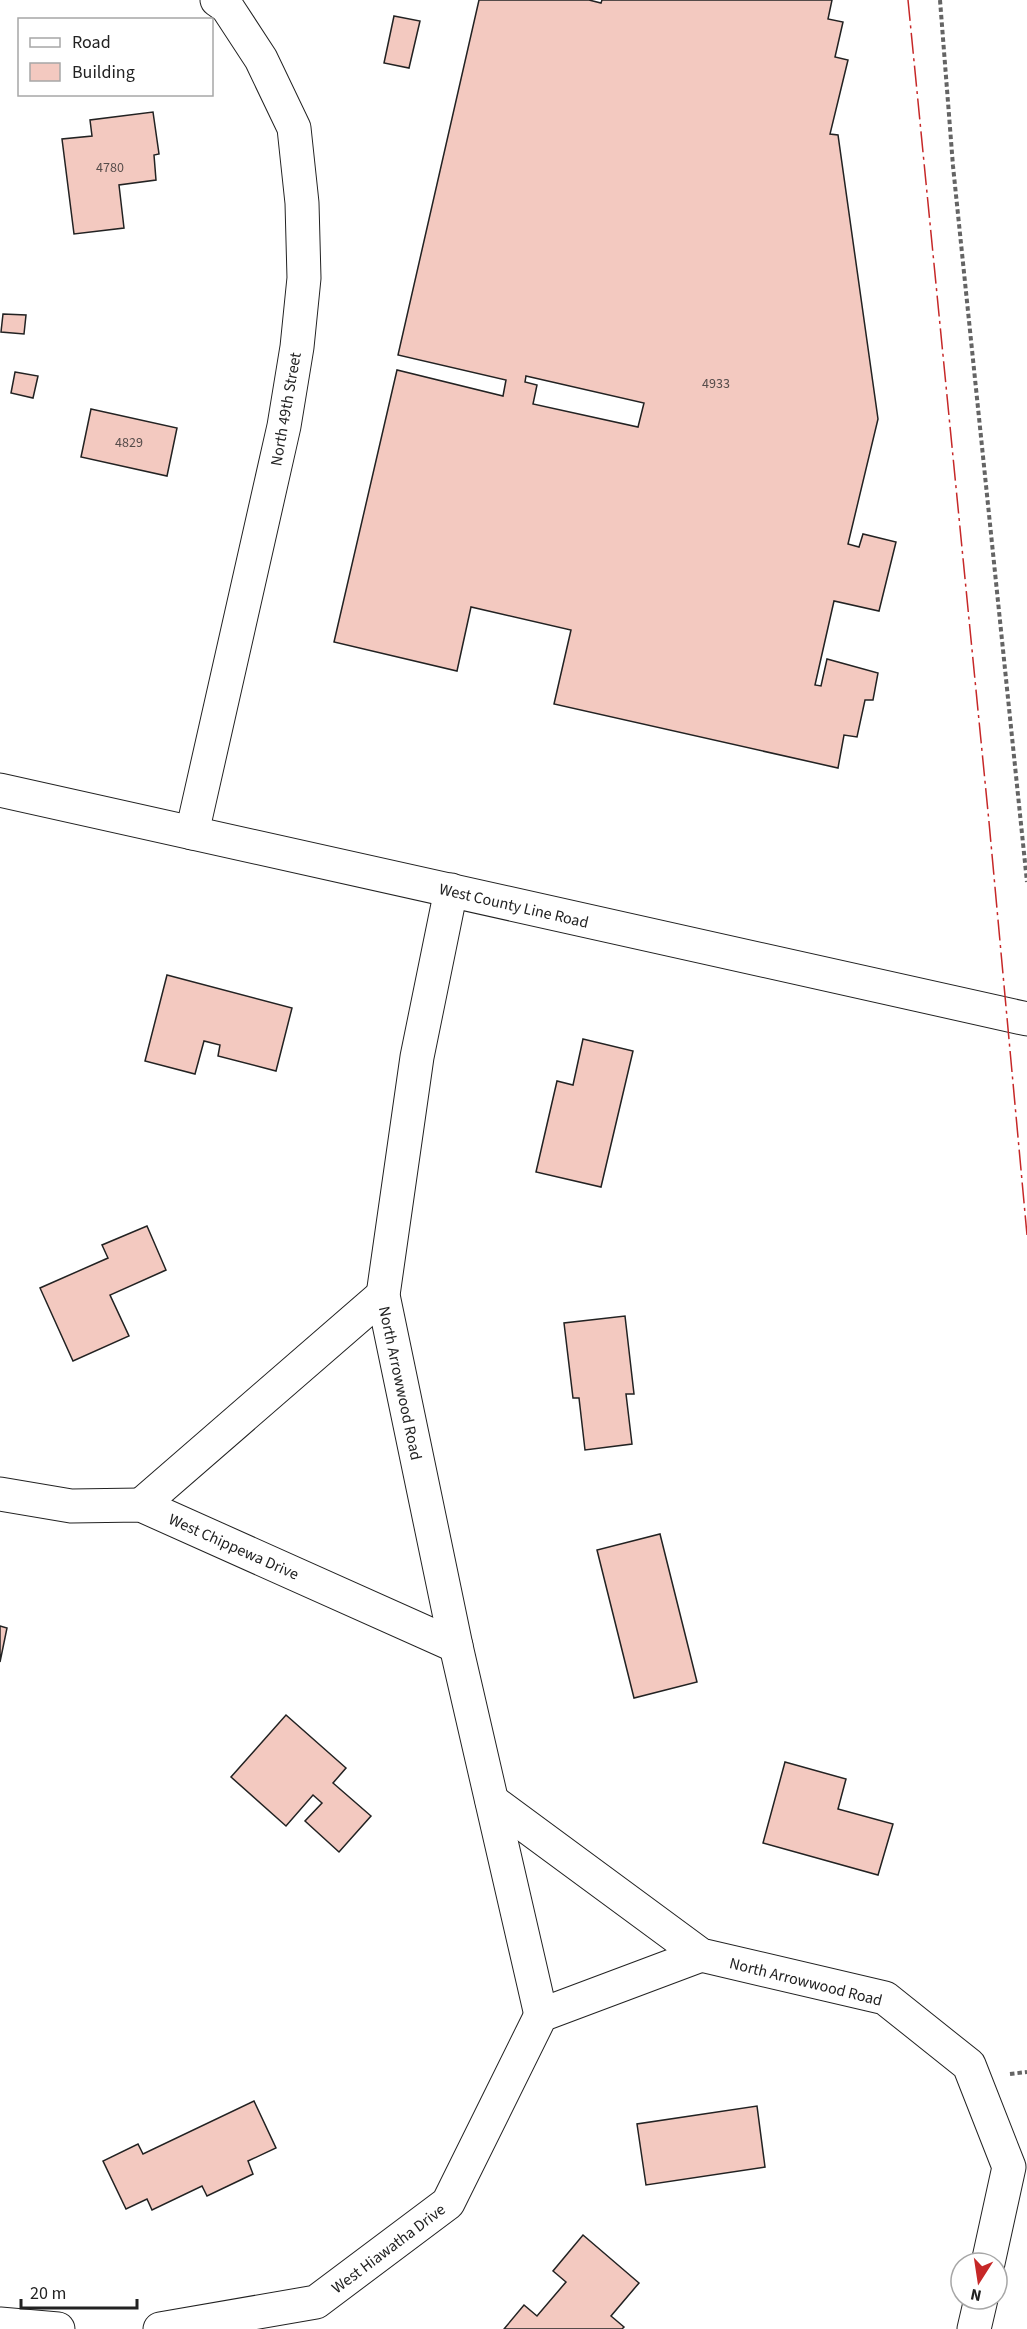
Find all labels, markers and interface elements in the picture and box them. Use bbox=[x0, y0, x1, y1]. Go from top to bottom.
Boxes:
legend bbox=[18, 18, 213, 96]
text: Road bbox=[72, 30, 111, 55]
text: Building bbox=[72, 60, 135, 85]
house number: 4780 bbox=[96, 158, 124, 178]
street label: North 49th Street bbox=[265, 350, 307, 468]
house number: 4933 bbox=[702, 374, 730, 394]
house number: 4829 bbox=[115, 433, 143, 453]
street label: West County Line Road bbox=[437, 878, 591, 934]
street label: North Arrowwood Road bbox=[373, 1304, 427, 1462]
street label: West Chippewa Drive bbox=[165, 1508, 302, 1586]
street label: North Arrowwood Road bbox=[727, 1952, 885, 2012]
street label: West Hiawatha Drive bbox=[327, 2199, 450, 2299]
north arrow bbox=[949, 2251, 1009, 2311]
scale bar bbox=[21, 2272, 136, 2310]
text: 20 m bbox=[30, 2281, 66, 2306]
text: N bbox=[969, 2283, 984, 2307]

